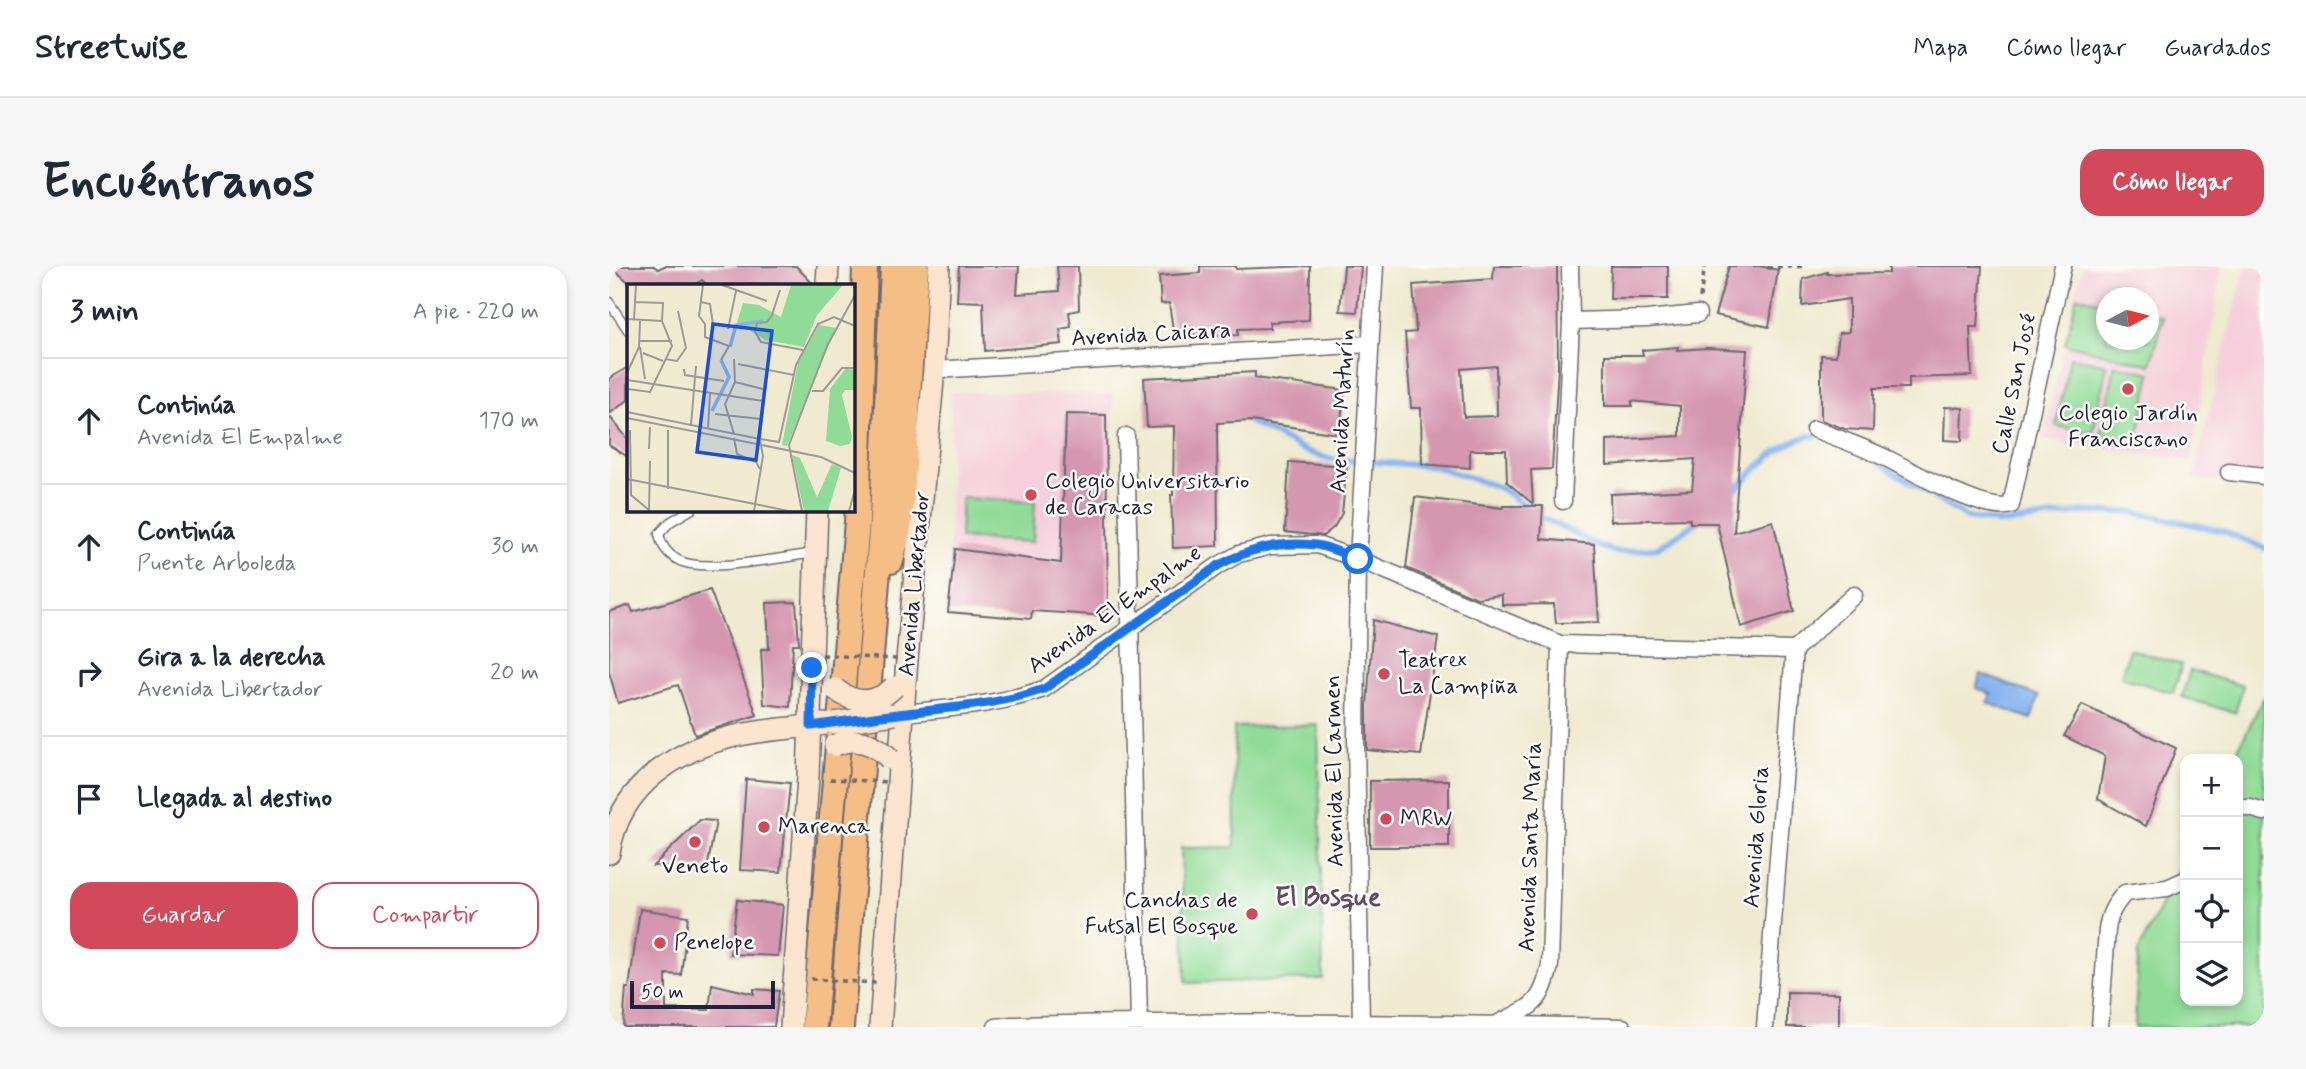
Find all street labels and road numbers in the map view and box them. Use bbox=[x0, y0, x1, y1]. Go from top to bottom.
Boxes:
street label: Calle San José bbox=[1985, 311, 2045, 457]
street label: Avenida Caicara bbox=[1070, 316, 1232, 354]
street label: Avenida Maturín bbox=[1324, 328, 1362, 494]
street label: Avenida Libertador bbox=[892, 490, 938, 678]
street label: Avenida El Empalme bbox=[1022, 539, 1208, 681]
street label: Avenida El Carmen bbox=[1318, 675, 1352, 867]
street label: Avenida Santa María bbox=[1512, 742, 1550, 952]
street label: Avenida Gloria bbox=[1737, 765, 1777, 909]

